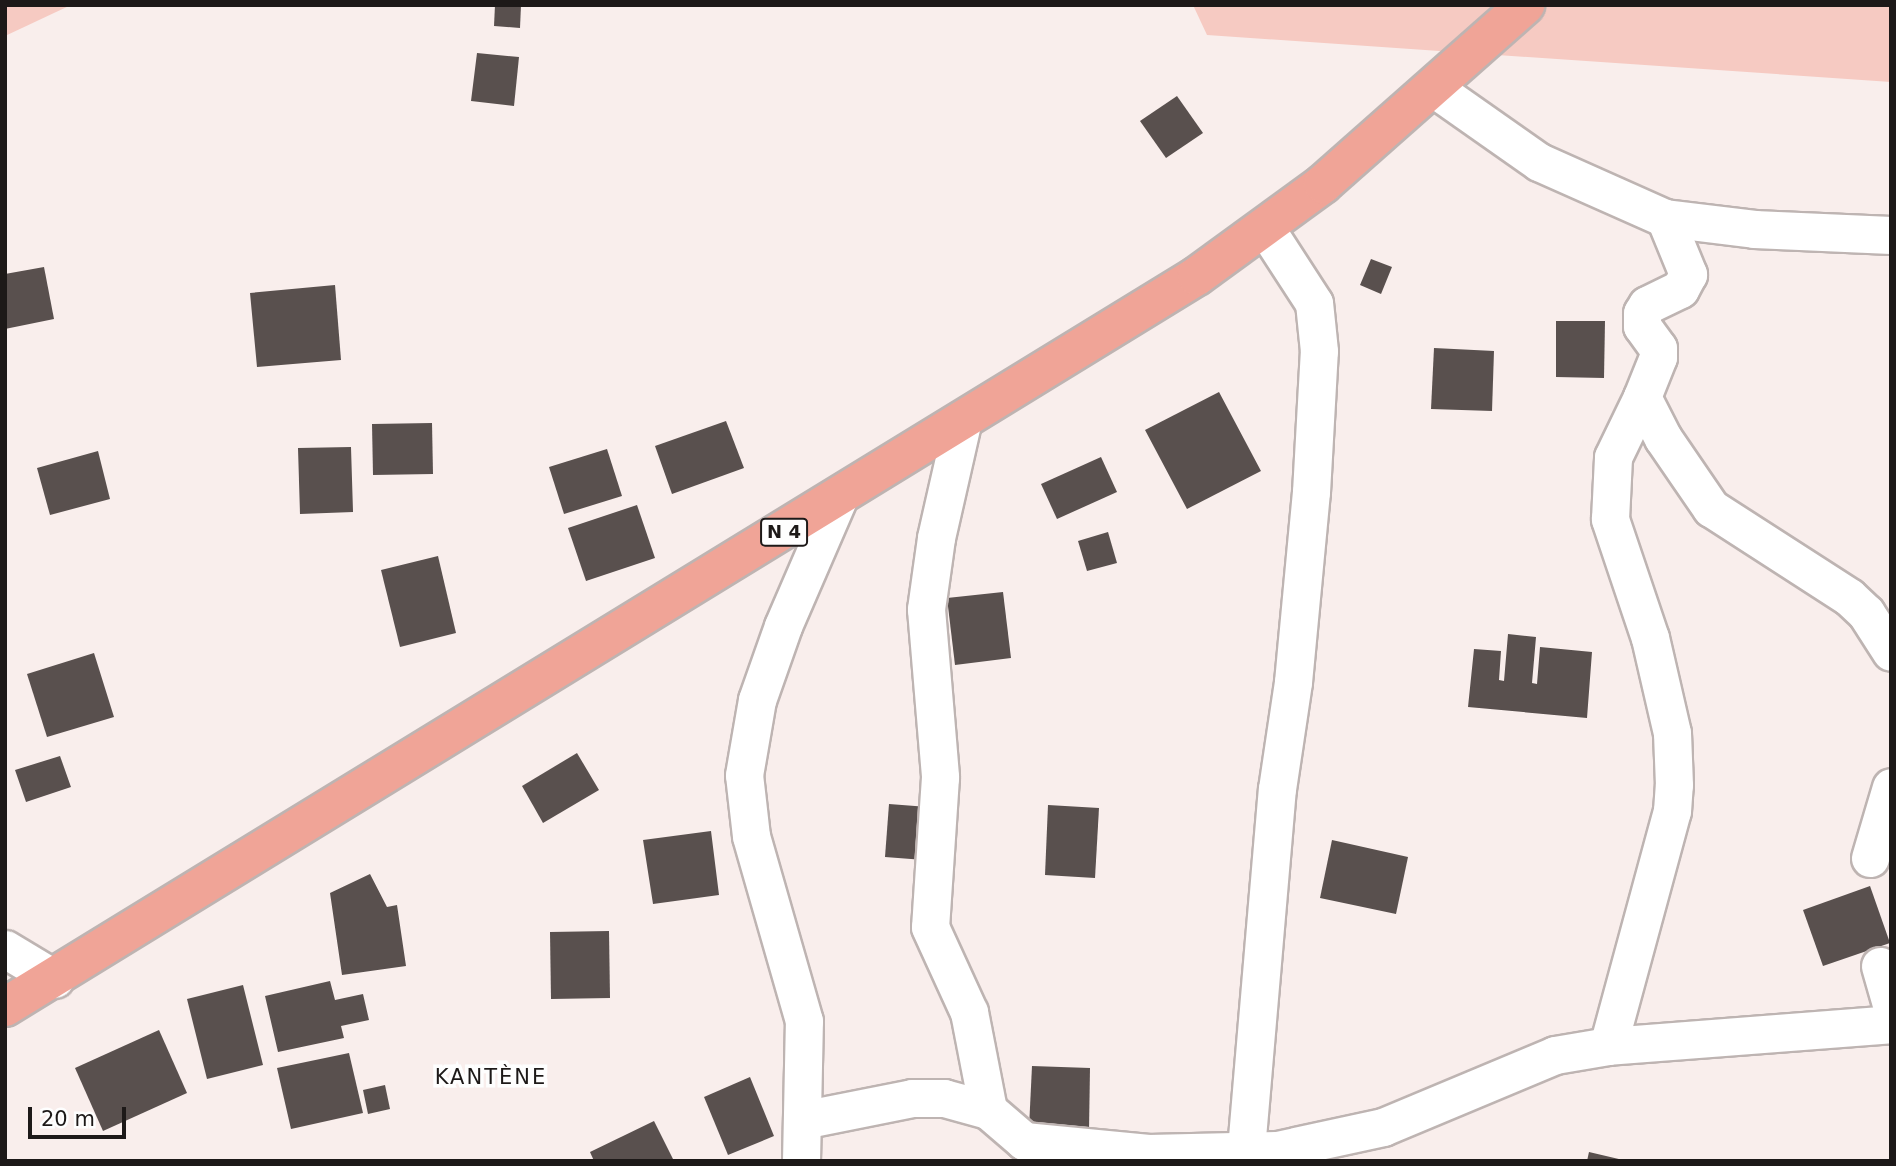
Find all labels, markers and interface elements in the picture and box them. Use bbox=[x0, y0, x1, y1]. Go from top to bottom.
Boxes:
road number: N 4 bbox=[760, 518, 808, 546]
district label: KANTÈNE bbox=[436, 1064, 546, 1090]
scale bar bbox=[32, 1092, 130, 1136]
text: 20 m bbox=[41, 1107, 95, 1131]

